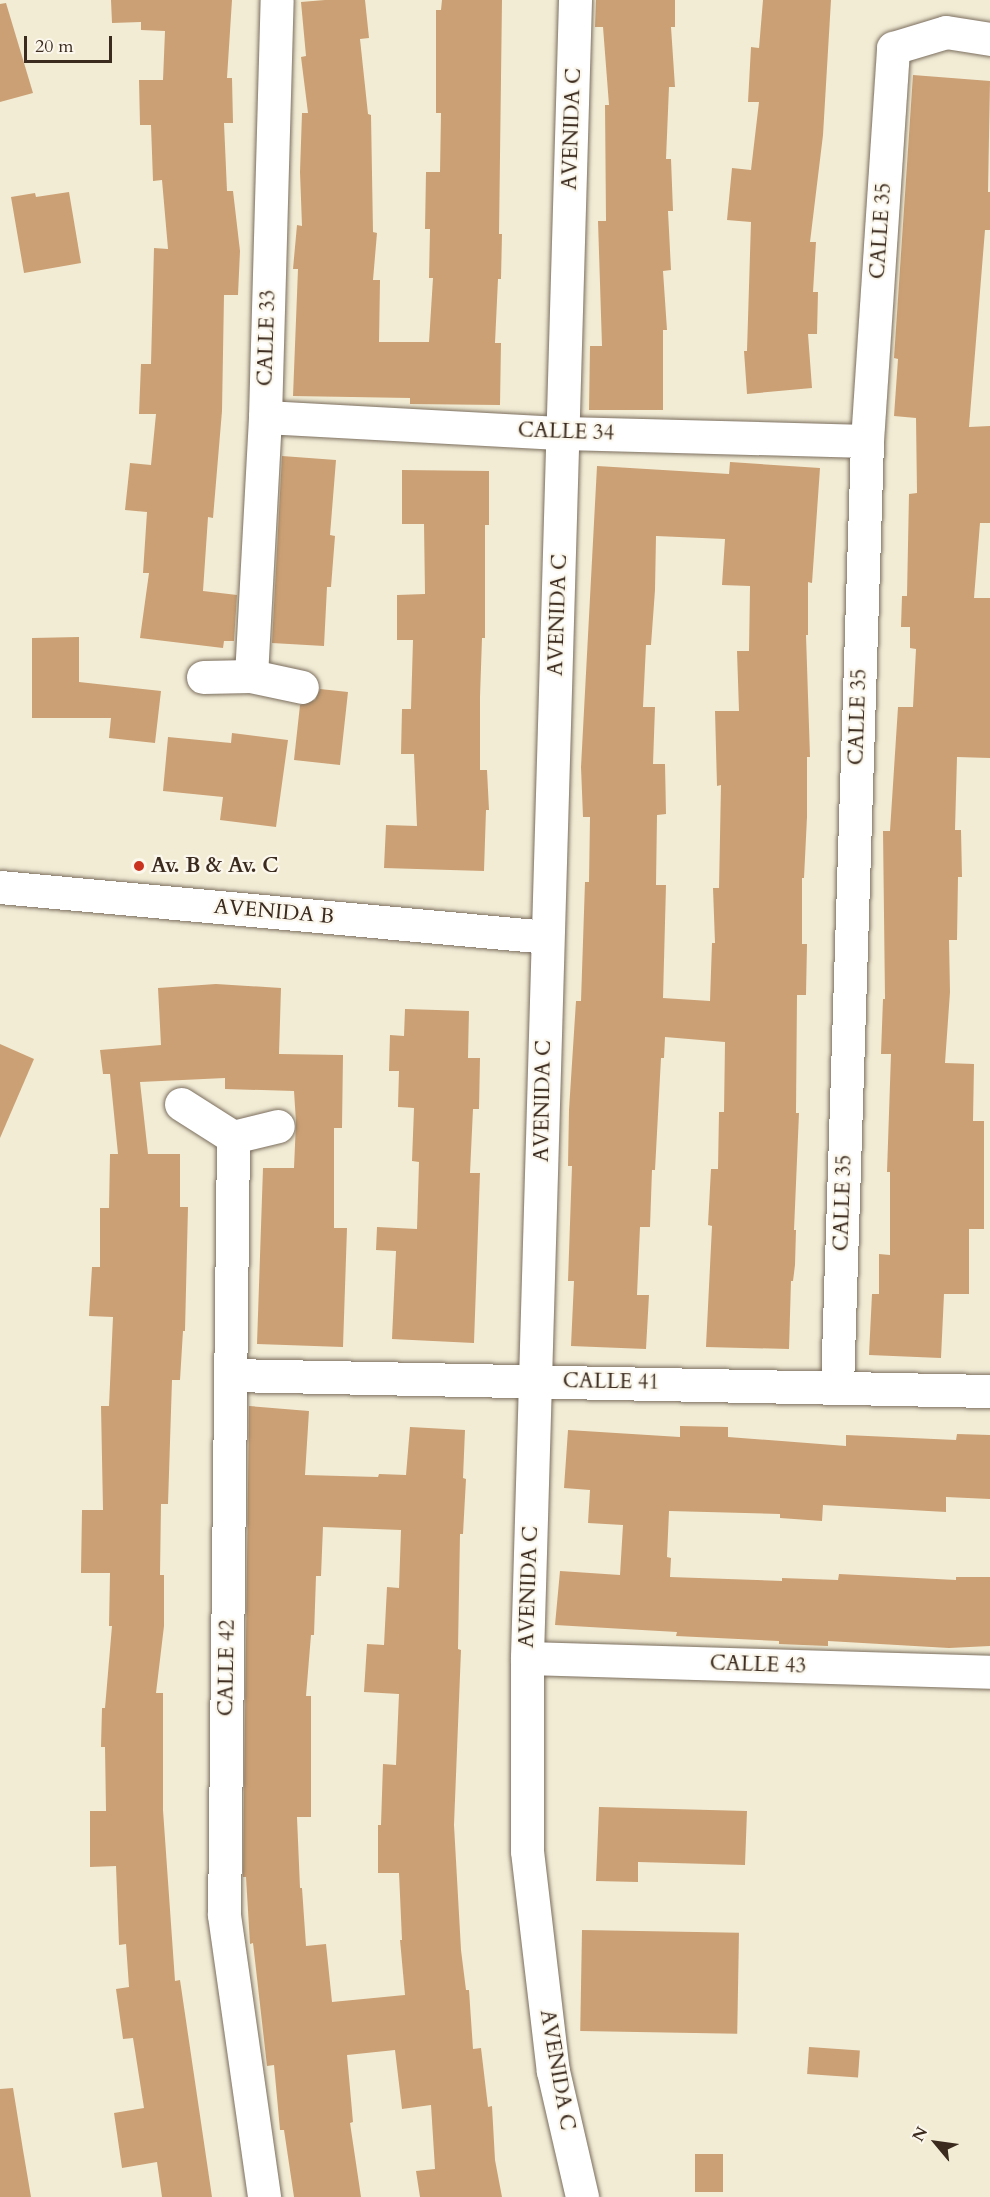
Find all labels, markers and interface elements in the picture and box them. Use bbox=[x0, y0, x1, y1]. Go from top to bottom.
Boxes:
scale bar bbox=[27, 24, 116, 62]
text: 20 m bbox=[35, 34, 74, 59]
street label: AVENIDA C bbox=[557, 68, 587, 190]
street label: CALLE 35 bbox=[865, 182, 897, 280]
street label: CALLE 33 bbox=[253, 289, 281, 387]
street label: CALLE 34 bbox=[517, 418, 615, 446]
street label: AVENIDA C bbox=[543, 554, 573, 676]
street label: CALLE 35 bbox=[844, 668, 872, 766]
place label: Av. B & Av. C bbox=[151, 853, 279, 879]
marker: Av. B & Av. C bbox=[132, 859, 146, 873]
street label: AVENIDA B bbox=[213, 894, 335, 930]
street label: AVENIDA C bbox=[529, 1040, 557, 1162]
street label: CALLE 35 bbox=[829, 1154, 857, 1252]
street label: CALLE 41 bbox=[563, 1369, 659, 1395]
street label: AVENIDA C bbox=[514, 1526, 544, 1648]
street label: CALLE 42 bbox=[214, 1620, 240, 1716]
street label: CALLE 43 bbox=[709, 1651, 807, 1679]
street label: AVENIDA C bbox=[534, 2008, 580, 2132]
north arrow bbox=[906, 2113, 966, 2173]
text: N bbox=[907, 2123, 933, 2146]

